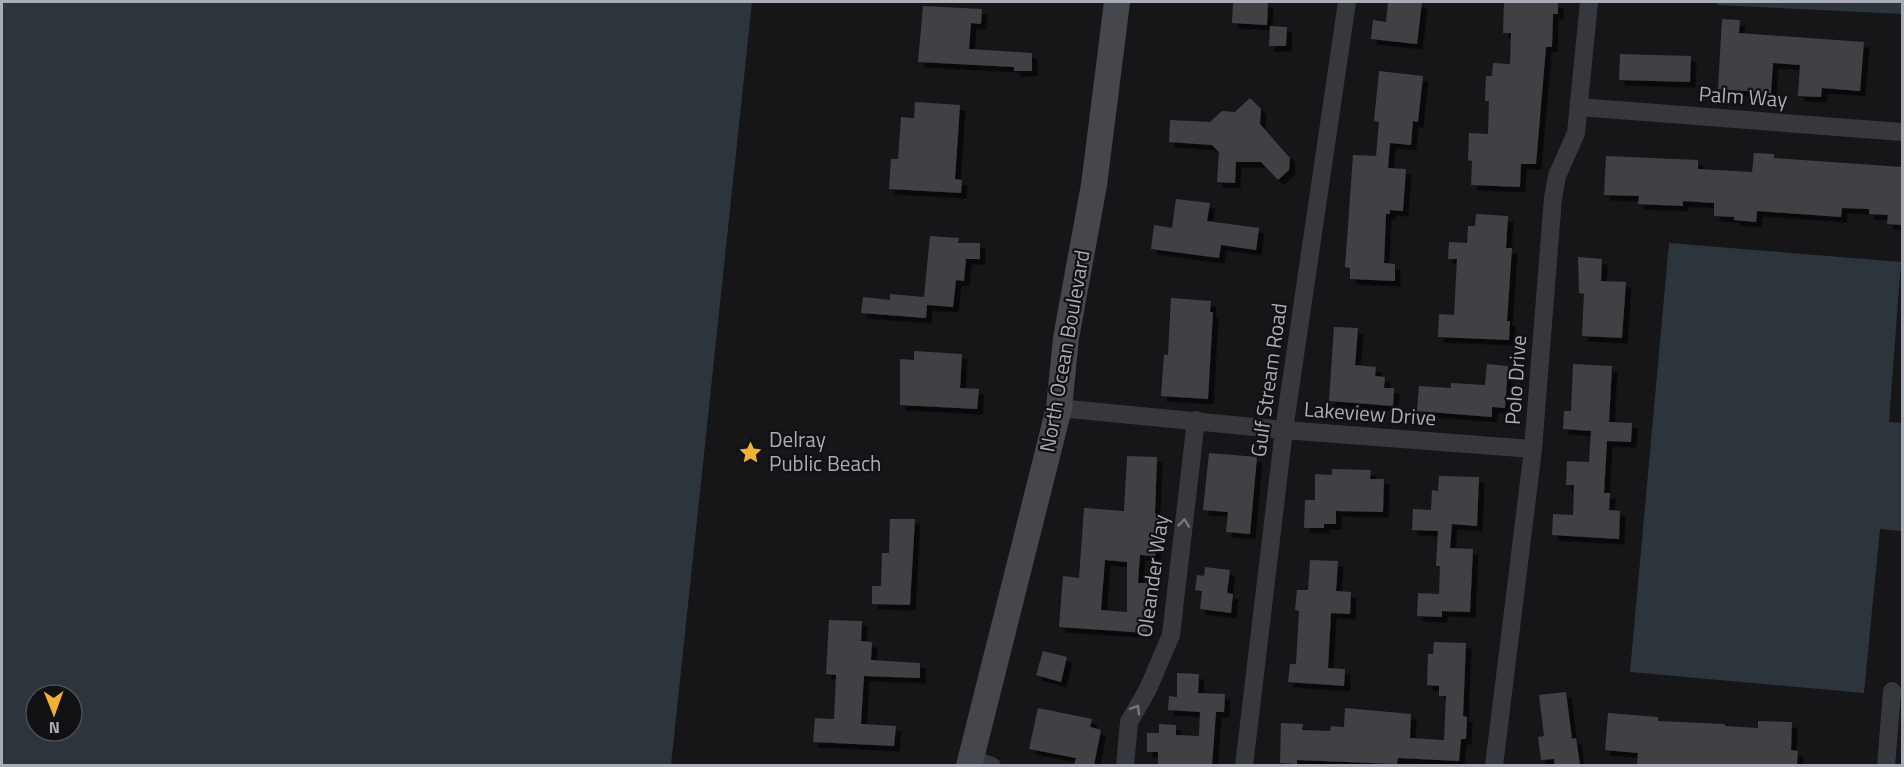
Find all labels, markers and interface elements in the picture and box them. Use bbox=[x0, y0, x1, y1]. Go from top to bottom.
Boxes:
street label: Palm Way bbox=[1698, 77, 1788, 115]
street label: North Ocean Boulevard bbox=[1030, 247, 1098, 454]
street label: Gulf Stream Road bbox=[1241, 301, 1295, 459]
street label: Polo Drive bbox=[1496, 334, 1534, 426]
street label: Lakeview Drive bbox=[1303, 392, 1437, 434]
place label: Delray Public Beach bbox=[769, 423, 881, 479]
place icon: Delray Public Beach bbox=[738, 439, 764, 465]
street label: Oleander Way bbox=[1128, 512, 1176, 639]
one-way arrow bbox=[1177, 518, 1189, 527]
north arrow bbox=[24, 683, 84, 743]
one-way arrow bbox=[1129, 705, 1140, 715]
text: N bbox=[49, 716, 60, 740]

